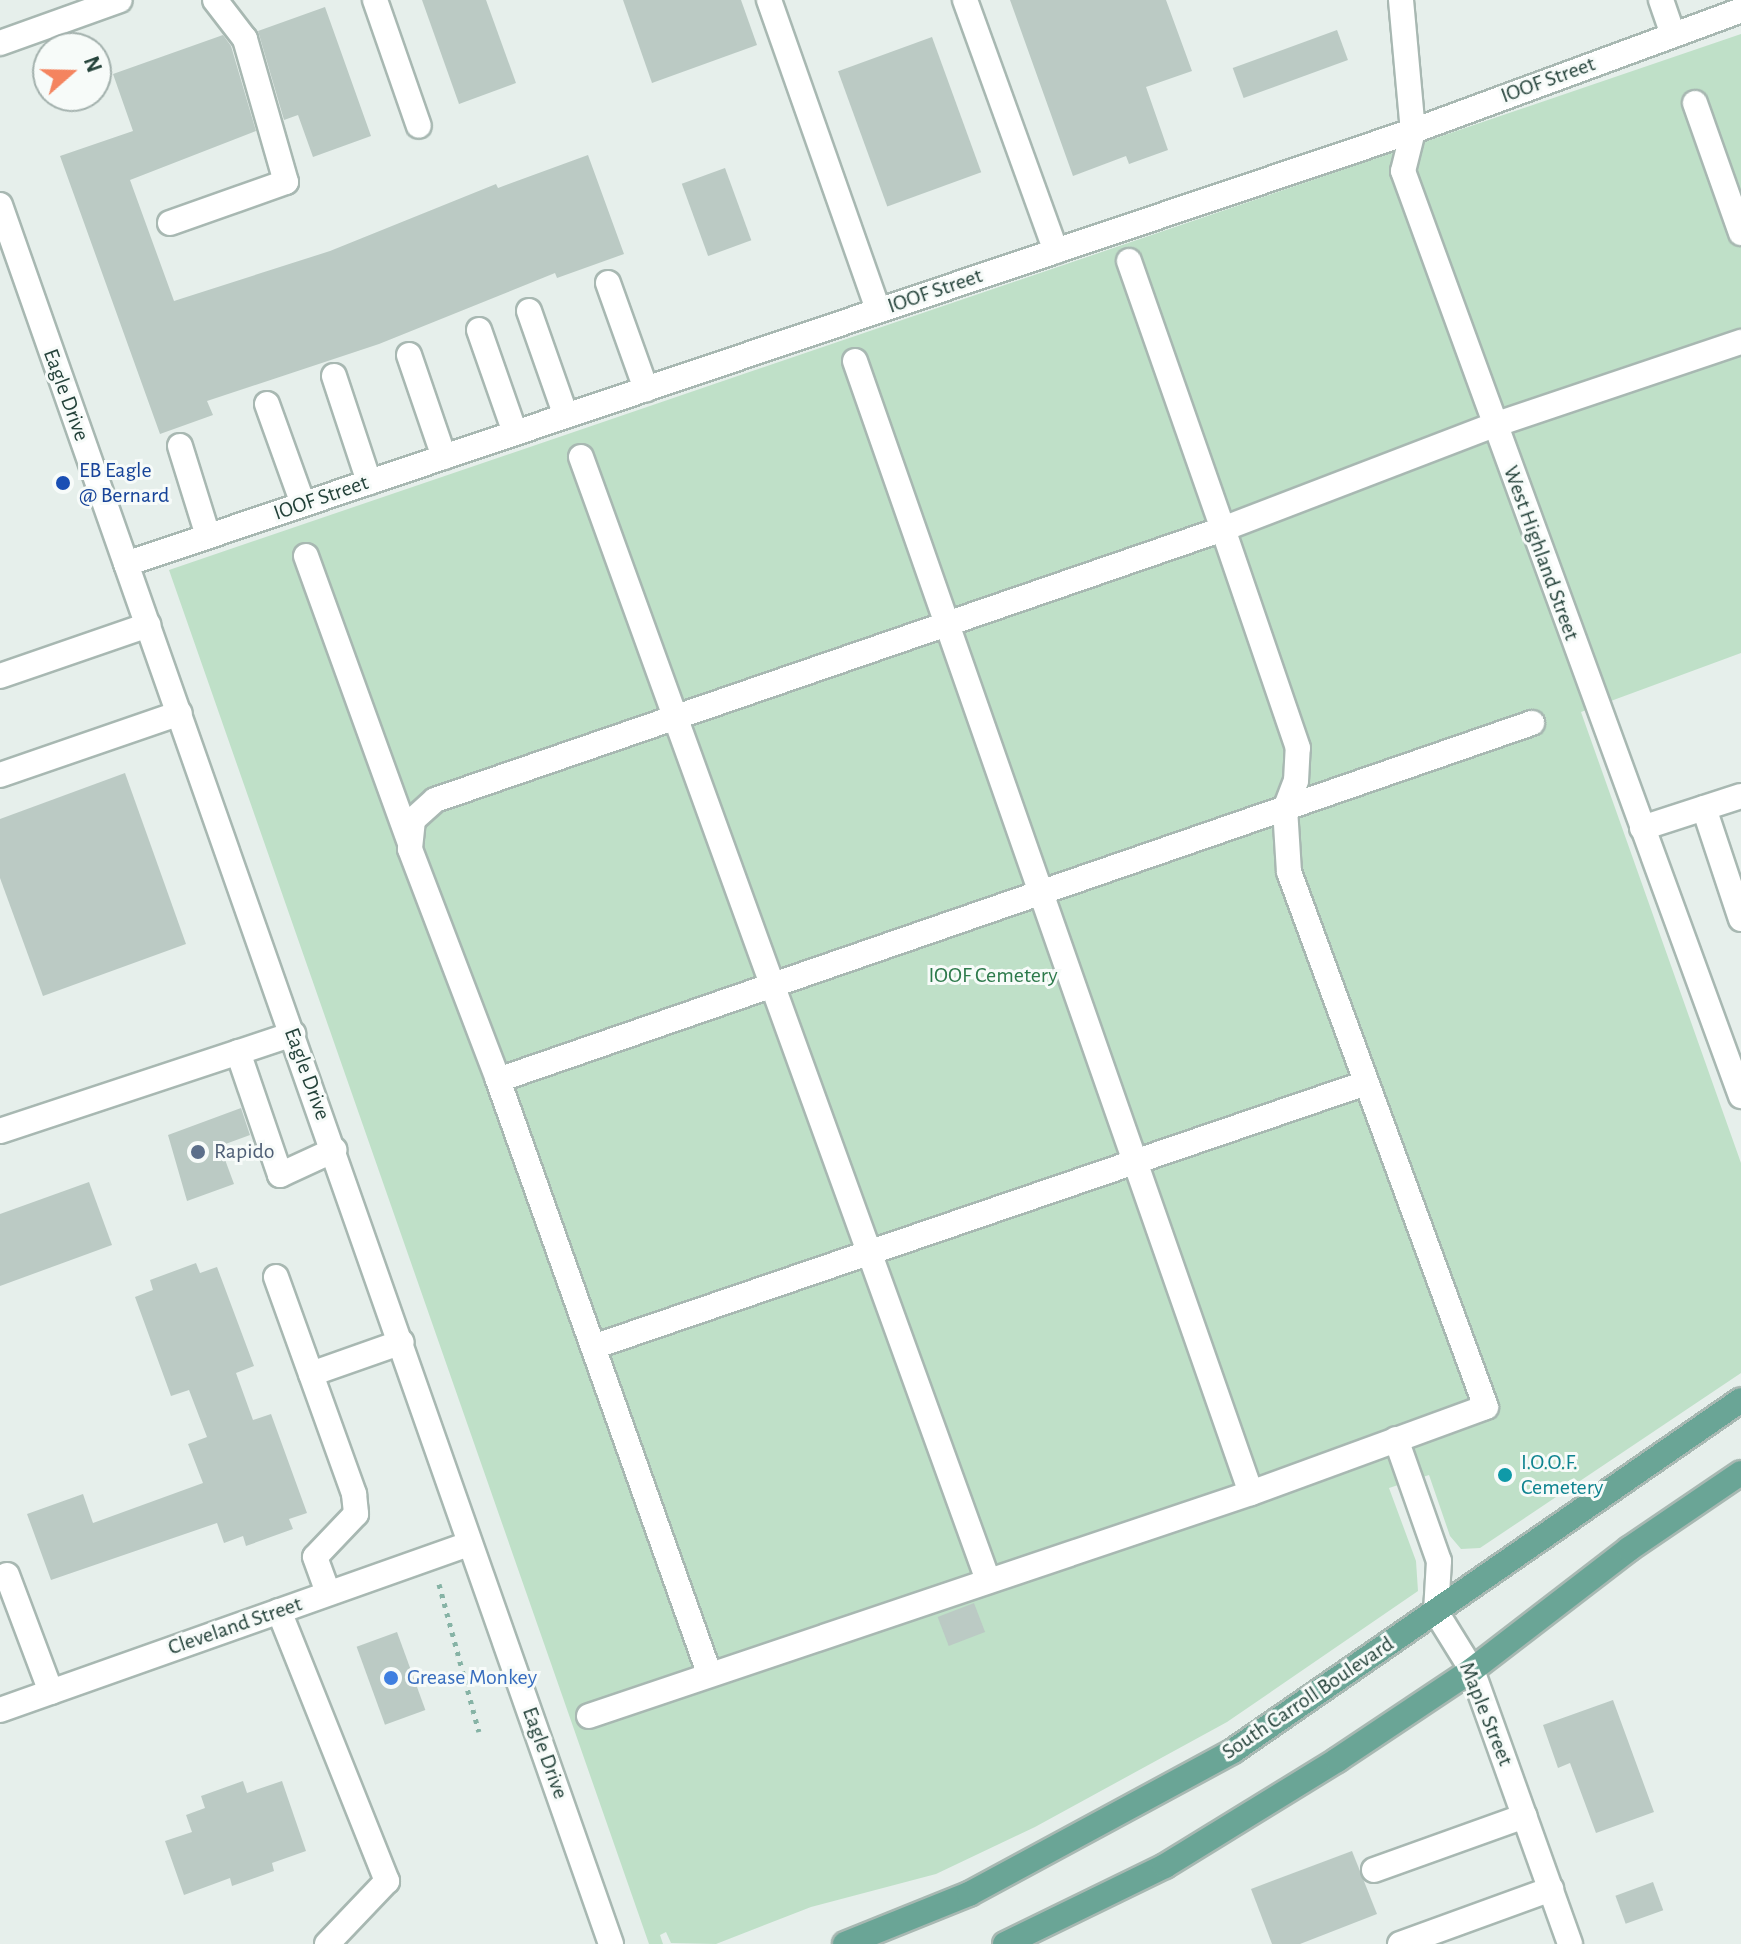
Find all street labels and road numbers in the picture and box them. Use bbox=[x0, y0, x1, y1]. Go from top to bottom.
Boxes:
street label: IOOF Street bbox=[1497, 51, 1599, 109]
street label: IOOF Street bbox=[884, 262, 986, 320]
street label: Eagle Drive bbox=[37, 345, 95, 445]
street label: West Highland Street bbox=[1497, 462, 1585, 644]
street label: IOOF Street bbox=[270, 469, 372, 527]
street label: Eagle Drive bbox=[278, 1024, 336, 1124]
street label: Cleveland Street bbox=[165, 1591, 305, 1661]
street label: South Carroll Boulevard bbox=[1217, 1631, 1399, 1765]
street label: Maple Street bbox=[1453, 1658, 1519, 1770]
street label: Eagle Drive bbox=[516, 1703, 574, 1803]

